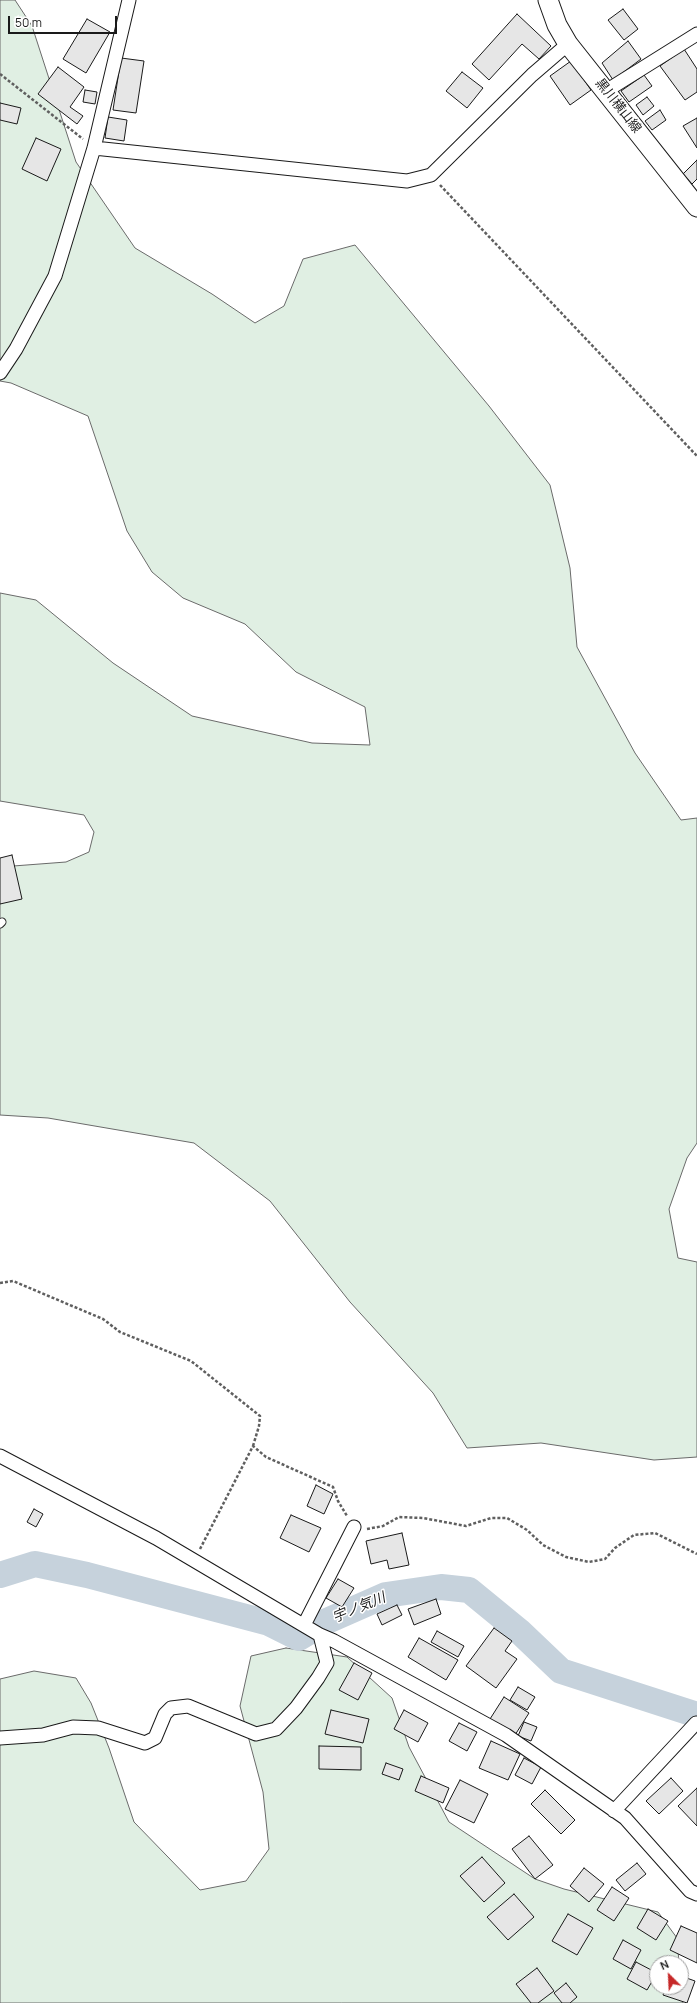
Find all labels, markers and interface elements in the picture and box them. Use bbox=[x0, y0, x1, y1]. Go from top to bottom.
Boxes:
scale bar bbox=[10, 8, 119, 34]
text: 50 m bbox=[15, 14, 42, 31]
street label: 黒川横山線 bbox=[592, 76, 644, 136]
water label: 宇ノ気川 bbox=[330, 1589, 388, 1627]
north arrow bbox=[649, 1955, 689, 1995]
text: N bbox=[658, 1956, 671, 1973]

